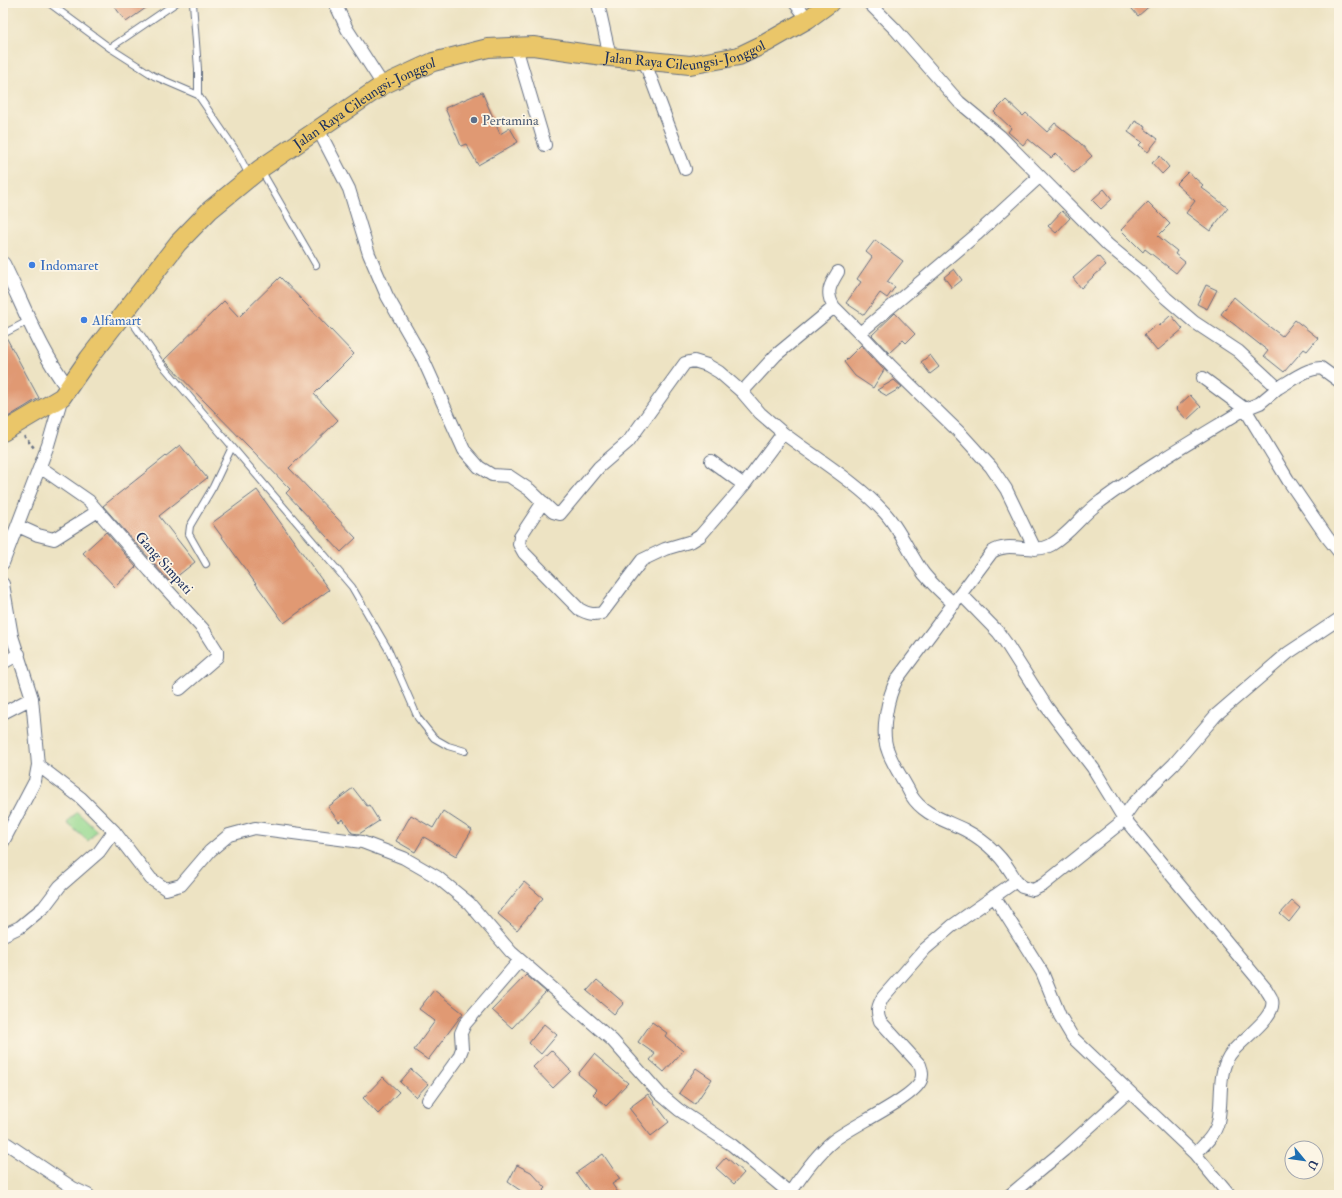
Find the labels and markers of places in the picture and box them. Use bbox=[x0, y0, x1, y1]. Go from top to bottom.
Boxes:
place label: Pertamina bbox=[482, 112, 539, 129]
marker: Pertamina bbox=[469, 115, 479, 125]
place label: Indomaret bbox=[40, 257, 99, 274]
marker: Indomaret bbox=[27, 260, 37, 270]
place label: Alfamart bbox=[91, 312, 142, 329]
marker: Alfamart bbox=[79, 315, 89, 325]

